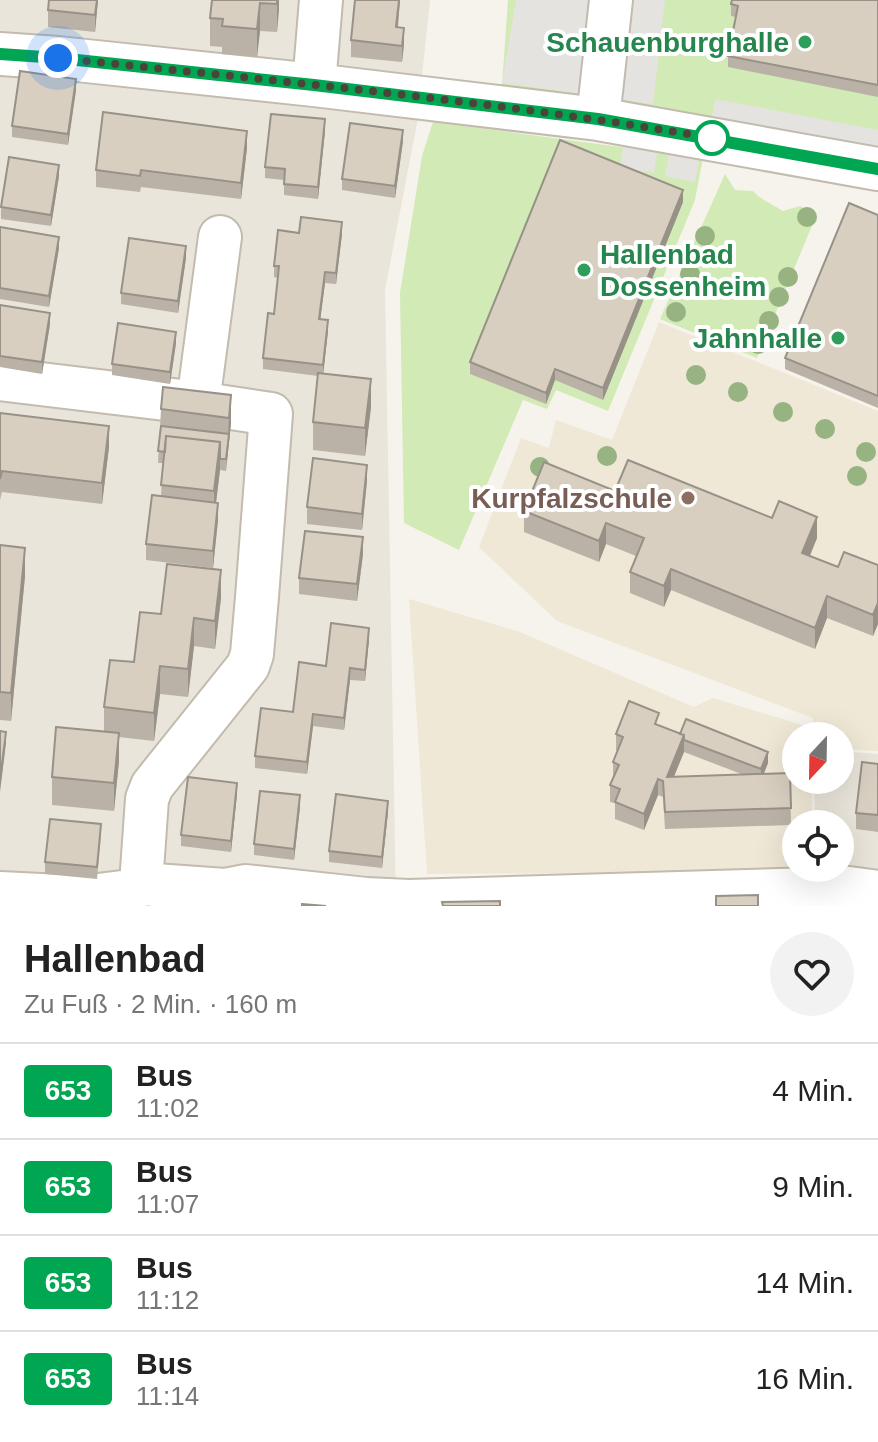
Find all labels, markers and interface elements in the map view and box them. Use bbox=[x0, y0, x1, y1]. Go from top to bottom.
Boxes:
place label: Schauenburghalle bbox=[546, 27, 789, 58]
marker: Schauenburghalle bbox=[796, 33, 814, 51]
your location bbox=[38, 38, 78, 78]
unlabelled marker bbox=[695, 121, 729, 155]
place label: Hallenbad Dossenheim bbox=[600, 239, 767, 302]
marker: Hallenbad Dossenheim bbox=[575, 261, 593, 279]
place label: Jahnhalle bbox=[693, 323, 822, 354]
marker: Jahnhalle bbox=[829, 329, 847, 347]
place label: Kurpfalzschule bbox=[471, 483, 672, 514]
marker: Kurpfalzschule bbox=[679, 489, 697, 507]
north arrow bbox=[782, 722, 854, 794]
map controls bbox=[782, 722, 854, 882]
button: locate bbox=[782, 810, 854, 882]
button: heart bbox=[770, 932, 854, 1016]
text: Hallenbad bbox=[24, 938, 206, 980]
text: Zu Fuß · 2 Min. · 160 m bbox=[24, 989, 297, 1019]
text: Bus bbox=[136, 1059, 193, 1092]
text: 4 Min. bbox=[772, 1074, 854, 1107]
text: 653 bbox=[45, 1075, 91, 1106]
text: 11:02 bbox=[136, 1093, 199, 1123]
text: Bus bbox=[136, 1155, 193, 1188]
text: 9 Min. bbox=[772, 1170, 854, 1203]
text: 653 bbox=[45, 1171, 91, 1202]
text: 11:07 bbox=[136, 1189, 199, 1219]
text: Bus bbox=[136, 1251, 193, 1284]
text: 14 Min. bbox=[756, 1266, 854, 1299]
text: 653 bbox=[45, 1267, 91, 1298]
text: 11:12 bbox=[136, 1285, 199, 1315]
text: Bus bbox=[136, 1347, 193, 1380]
text: 16 Min. bbox=[756, 1362, 854, 1395]
text: 653 bbox=[45, 1363, 91, 1394]
text: 11:14 bbox=[136, 1381, 199, 1411]

